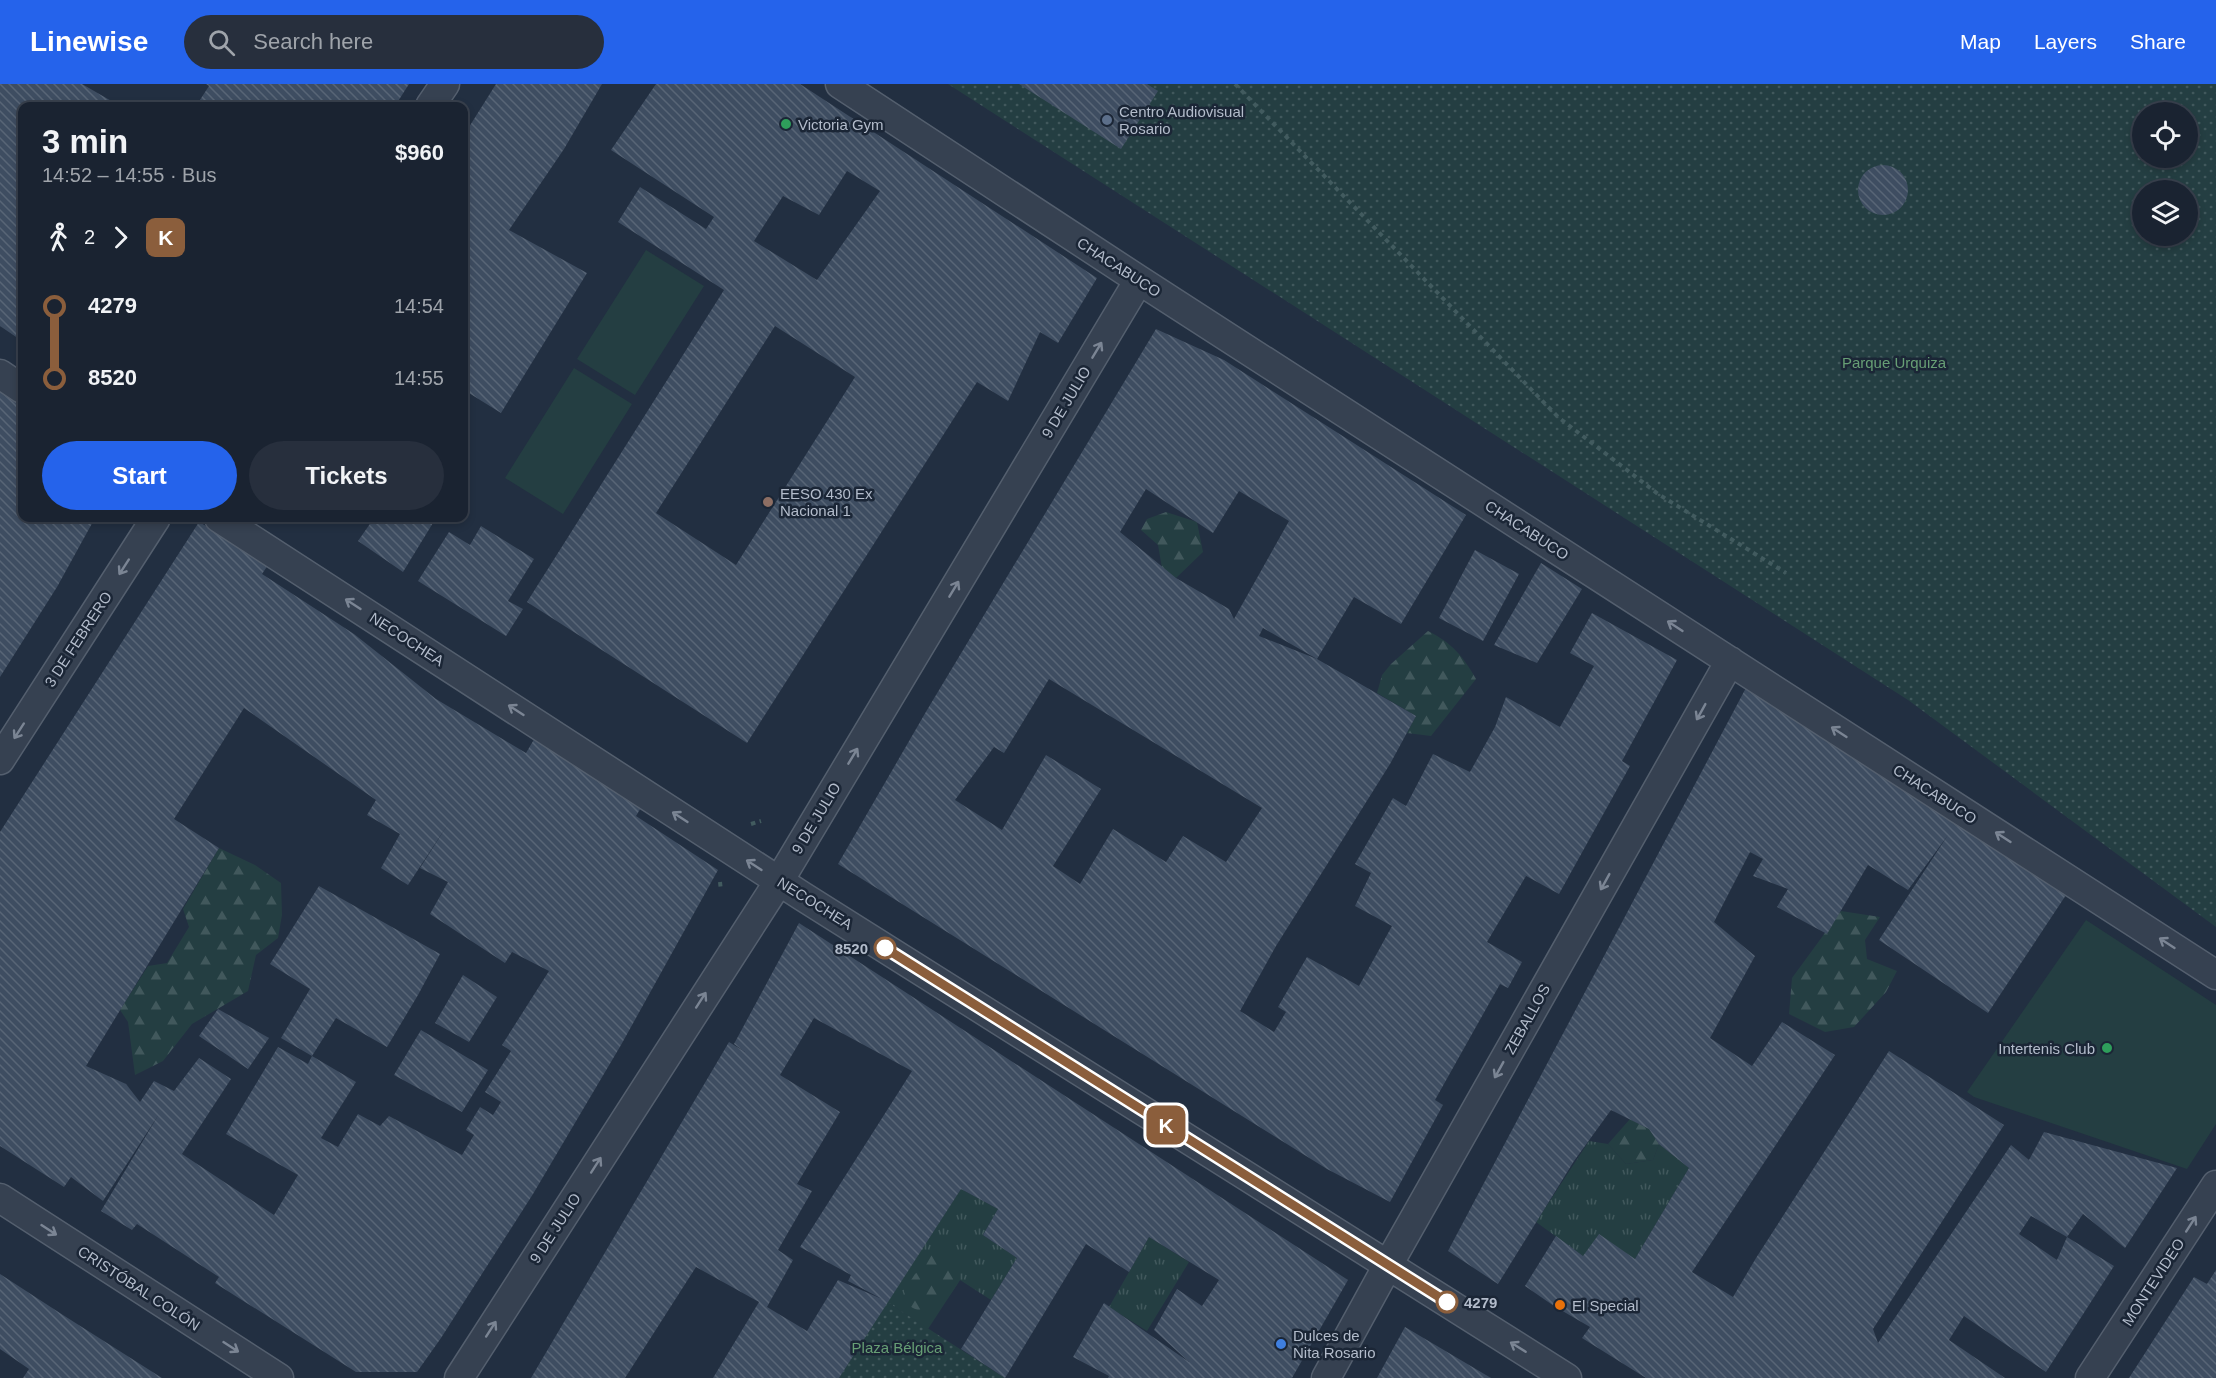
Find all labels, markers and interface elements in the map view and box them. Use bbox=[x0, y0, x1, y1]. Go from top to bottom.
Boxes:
search box bbox=[184, 15, 604, 69]
text: Linewise bbox=[30, 26, 148, 57]
icon: search bbox=[205, 26, 238, 59]
text: Search here bbox=[253, 29, 373, 54]
text: Map bbox=[1960, 30, 2001, 53]
text: Layers bbox=[2034, 30, 2097, 53]
text: Share bbox=[2130, 30, 2186, 53]
map controls bbox=[2132, 102, 2198, 246]
button: locate bbox=[2132, 102, 2198, 168]
place label: Centro Audiovisual Rosario bbox=[1119, 103, 1244, 137]
marker: Centro Audiovisual Rosario bbox=[1100, 113, 1114, 127]
place label: Victoria Gym bbox=[798, 116, 884, 133]
marker: Victoria Gym bbox=[779, 117, 793, 131]
text: 3 min bbox=[42, 123, 128, 160]
text: $960 bbox=[395, 140, 444, 165]
text: 14:52 – 14:55 · Bus bbox=[42, 164, 217, 186]
button: layers bbox=[2132, 180, 2198, 246]
icon: walk bbox=[42, 221, 75, 254]
icon: forward bbox=[104, 221, 137, 254]
text: 2 bbox=[84, 226, 95, 248]
text: K bbox=[158, 226, 173, 249]
street label: CHACABUCO bbox=[1074, 234, 1164, 300]
text: 4279 bbox=[88, 293, 137, 318]
text: 14:54 bbox=[394, 295, 444, 317]
one-way arrow bbox=[1091, 342, 1103, 359]
park label: Parque Urquiza bbox=[1842, 354, 1947, 371]
street label: 9 DE JULIO bbox=[1038, 363, 1094, 441]
text: 8520 bbox=[88, 365, 137, 390]
text: 14:55 bbox=[394, 367, 444, 389]
button: Start bbox=[42, 441, 237, 510]
button: Tickets bbox=[249, 441, 444, 510]
place label: EESO 430 Ex Nacional 1 bbox=[780, 485, 873, 519]
marker: EESO 430 Ex Nacional 1 bbox=[761, 495, 775, 509]
street label: CHACABUCO bbox=[1482, 497, 1572, 563]
one-way arrow bbox=[118, 558, 130, 575]
one-way arrow bbox=[948, 581, 960, 598]
street label: 3 DE FEBRERO bbox=[41, 588, 115, 690]
one-way arrow bbox=[345, 598, 361, 610]
street label: NECOCHEA bbox=[367, 609, 447, 669]
one-way arrow bbox=[1667, 620, 1684, 632]
one-way arrow bbox=[1695, 703, 1707, 720]
one-way arrow bbox=[508, 704, 525, 716]
one-way arrow bbox=[13, 722, 25, 739]
one-way arrow bbox=[1831, 725, 1848, 737]
one-way arrow bbox=[848, 748, 860, 765]
street label: CHACABUCO bbox=[1890, 761, 1980, 827]
street label: 9 DE JULIO bbox=[788, 779, 844, 857]
one-way arrow bbox=[671, 810, 688, 823]
one-way arrow bbox=[1995, 831, 2012, 843]
one-way arrow bbox=[746, 858, 763, 870]
one-way arrow bbox=[1599, 872, 1610, 890]
street label: NECOCHEA bbox=[774, 873, 856, 933]
marker: 8520 bbox=[874, 937, 896, 959]
one-way arrow bbox=[2159, 937, 2176, 949]
place label: 8520 bbox=[835, 940, 868, 957]
street label: ZEBALLOS bbox=[1501, 981, 1553, 1057]
one-way arrow bbox=[695, 992, 708, 1009]
place label: Intertenis Club bbox=[1998, 1040, 2095, 1057]
marker: Intertenis Club bbox=[2100, 1041, 2114, 1055]
one-way arrow bbox=[1492, 1061, 1504, 1078]
line badge: K bbox=[1146, 1106, 1186, 1144]
text: K bbox=[1158, 1114, 1174, 1137]
one-way arrow bbox=[590, 1157, 602, 1173]
street label: 9 DE JULIO bbox=[526, 1190, 584, 1266]
one-way arrow bbox=[2185, 1216, 2197, 1232]
one-way arrow bbox=[40, 1224, 57, 1236]
street label: MONTEVIDEO bbox=[2118, 1235, 2188, 1329]
street label: CRISTÓBAL COLÓN bbox=[75, 1242, 203, 1334]
marker: 4279 bbox=[1436, 1291, 1458, 1313]
place label: 4279 bbox=[1464, 1294, 1497, 1311]
place label: El Special bbox=[1572, 1297, 1639, 1314]
marker: El Special bbox=[1553, 1298, 1567, 1312]
one-way arrow bbox=[485, 1321, 497, 1338]
place label: Dulces de Nita Rosario bbox=[1293, 1327, 1376, 1361]
marker: Dulces de Nita Rosario bbox=[1274, 1337, 1288, 1351]
park label: Plaza Bélgica bbox=[852, 1339, 943, 1356]
one-way arrow bbox=[1510, 1340, 1527, 1352]
one-way arrow bbox=[222, 1341, 238, 1353]

